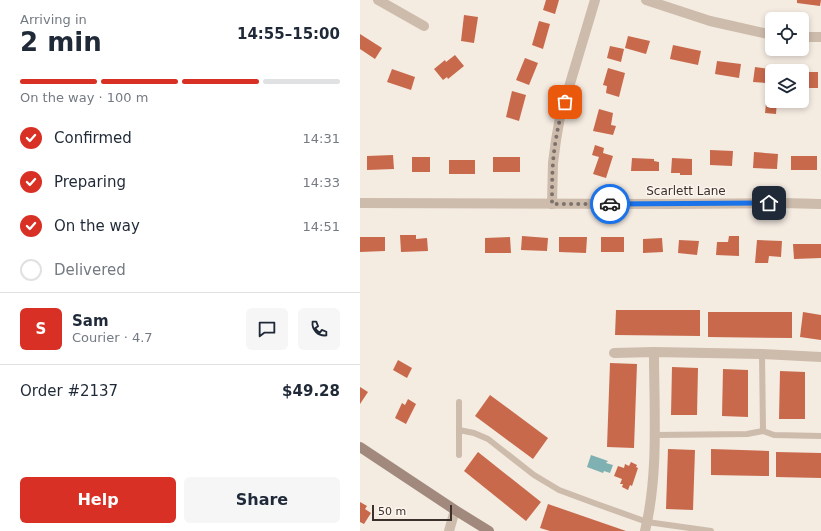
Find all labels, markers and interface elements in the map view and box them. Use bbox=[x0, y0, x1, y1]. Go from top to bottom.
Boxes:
text: Arriving in bbox=[20, 12, 87, 27]
map controls bbox=[765, 12, 809, 108]
button: locate bbox=[765, 12, 809, 56]
text: 14:55–15:00 bbox=[237, 25, 340, 43]
text: 2 min bbox=[20, 27, 102, 57]
button: layers bbox=[765, 64, 809, 108]
pin bbox=[548, 85, 582, 119]
text: On the way · 100 m bbox=[20, 90, 148, 105]
icon: bag bbox=[554, 91, 576, 113]
icon: check bbox=[20, 127, 42, 149]
text: Confirmed bbox=[54, 129, 132, 147]
text: 14:31 bbox=[303, 131, 340, 146]
icon: check bbox=[20, 171, 42, 193]
text: Preparing bbox=[54, 173, 126, 191]
text: 14:33 bbox=[303, 175, 340, 190]
courier bbox=[590, 184, 630, 224]
street label: Scarlett Lane bbox=[646, 184, 726, 198]
pin bbox=[752, 186, 786, 220]
icon: home bbox=[758, 192, 780, 214]
icon: car bbox=[599, 193, 621, 215]
icon: check bbox=[20, 215, 42, 237]
text: On the way bbox=[54, 217, 140, 235]
text: 14:51 bbox=[303, 219, 340, 234]
text: Delivered bbox=[54, 261, 126, 279]
button: chat bbox=[246, 308, 288, 350]
button: phone bbox=[298, 308, 340, 350]
text: Sam bbox=[72, 312, 109, 330]
text: S bbox=[36, 320, 46, 338]
text: Courier · 4.7 bbox=[72, 330, 153, 345]
text: Order #2137 bbox=[20, 382, 118, 400]
text: $49.28 bbox=[282, 382, 340, 400]
button: Help bbox=[20, 477, 176, 523]
button: Share bbox=[184, 477, 340, 523]
scale bar bbox=[372, 503, 452, 522]
text: 50 m bbox=[378, 505, 406, 518]

